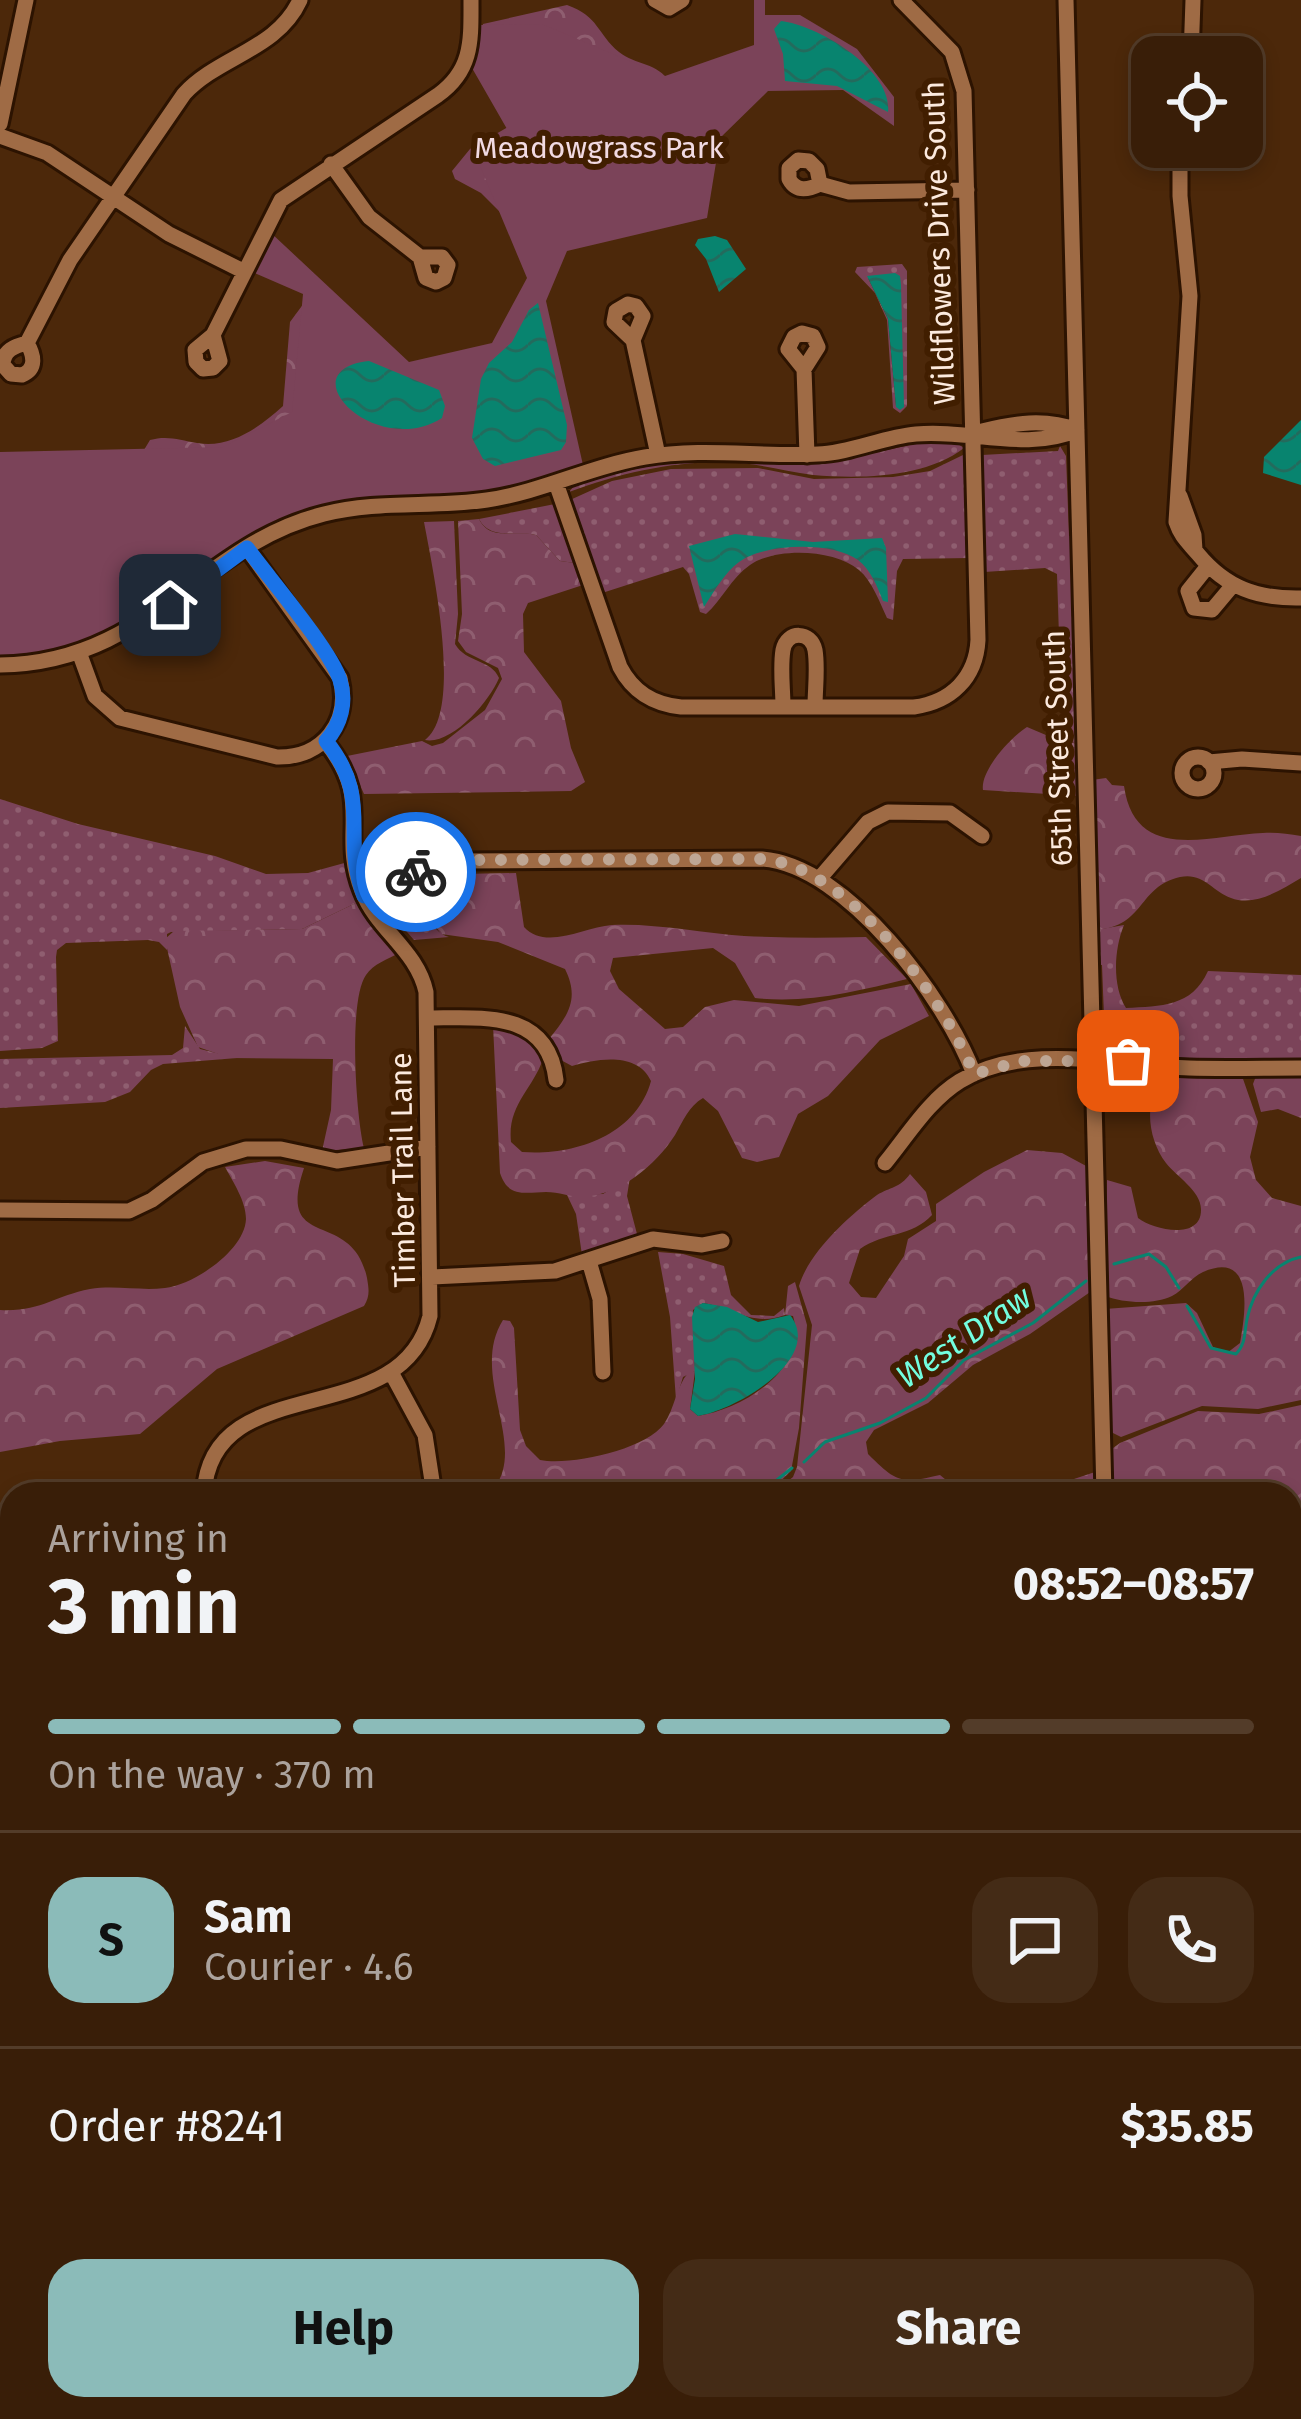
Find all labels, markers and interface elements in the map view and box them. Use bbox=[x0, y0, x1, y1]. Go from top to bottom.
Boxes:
map controls bbox=[1131, 36, 1263, 168]
button: locate bbox=[1131, 36, 1263, 168]
street label: Wildflowers Drive South bbox=[915, 80, 963, 406]
park label: Meadowgrass Park bbox=[474, 130, 724, 166]
pin bbox=[119, 554, 221, 656]
icon: home bbox=[137, 572, 203, 638]
street label: 65th Street South bbox=[1036, 629, 1080, 867]
courier bbox=[356, 812, 476, 932]
icon: bike bbox=[383, 839, 449, 905]
pin bbox=[1077, 1010, 1179, 1112]
icon: bag bbox=[1095, 1028, 1161, 1094]
street label: Timber Trail Lane bbox=[383, 1052, 423, 1288]
water label: West Draw bbox=[889, 1276, 1040, 1397]
text: Arriving in bbox=[48, 1516, 229, 1562]
text: 08:52–08:57 bbox=[1013, 1557, 1254, 1611]
text: 3 min bbox=[48, 1560, 240, 1654]
text: On the way · 370 m bbox=[48, 1752, 376, 1798]
button: chat bbox=[972, 1877, 1098, 2003]
button: phone bbox=[1128, 1877, 1254, 2003]
text: Sam bbox=[204, 1890, 292, 1944]
text: S bbox=[98, 1913, 124, 1967]
text: Courier · 4.6 bbox=[204, 1944, 413, 1990]
text: Order #8241 bbox=[48, 2099, 285, 2153]
text: $35.85 bbox=[1121, 2099, 1254, 2153]
button: Help bbox=[48, 2259, 639, 2397]
button: Share bbox=[663, 2259, 1254, 2397]

